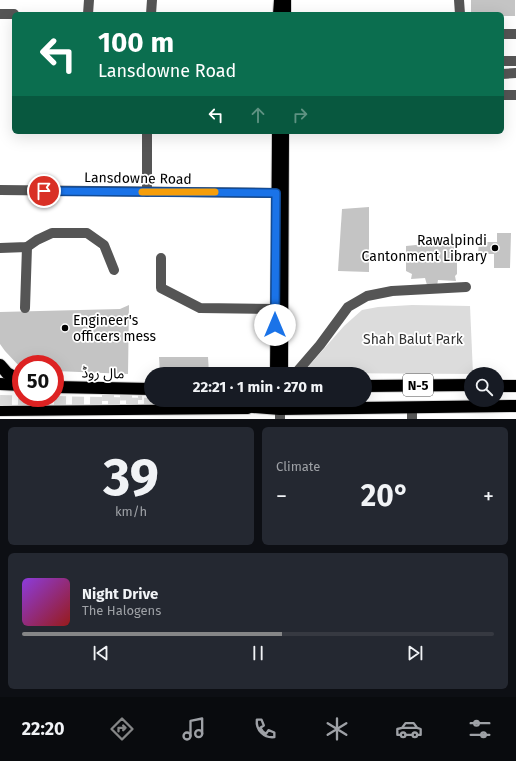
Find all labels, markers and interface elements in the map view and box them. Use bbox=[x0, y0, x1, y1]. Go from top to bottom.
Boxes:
text: 100 m bbox=[98, 26, 174, 59]
icon: left bbox=[32, 28, 84, 80]
text: Lansdowne Road bbox=[98, 60, 236, 82]
icon: left bbox=[205, 104, 227, 126]
icon: ahead bbox=[247, 104, 269, 126]
icon: right bbox=[289, 104, 311, 126]
street label: Lansdowne Road bbox=[84, 169, 192, 188]
pin bbox=[27, 174, 61, 208]
icon: arrive bbox=[33, 180, 55, 202]
place label: Rawalpindi Cantonment Library bbox=[362, 232, 487, 265]
marker: Rawalpindi Cantonment Library bbox=[490, 243, 500, 253]
position arrow bbox=[254, 304, 296, 346]
place label: Engineer's officers mess bbox=[73, 312, 156, 345]
marker: Engineer's officers mess bbox=[60, 323, 70, 333]
park label: Shah Balut Park bbox=[363, 331, 464, 348]
speed limit sign: 50 bbox=[12, 355, 64, 407]
street label: مال روڈ bbox=[81, 365, 125, 382]
map controls bbox=[464, 367, 504, 407]
button: search bbox=[464, 367, 504, 407]
road number: N-5 bbox=[403, 374, 433, 396]
text: 22:21 · 1 min · 270 m bbox=[193, 378, 323, 396]
text: 39 bbox=[103, 446, 159, 509]
text: Climate bbox=[276, 459, 320, 474]
text: 20° bbox=[361, 478, 409, 514]
text: − bbox=[276, 483, 287, 510]
text: + bbox=[483, 483, 494, 510]
text: km/h bbox=[115, 504, 147, 519]
text: Night Drive bbox=[82, 585, 158, 603]
text: The Halogens bbox=[82, 603, 161, 618]
icon: previous bbox=[90, 642, 112, 664]
icon: pause bbox=[247, 642, 269, 664]
icon: next bbox=[404, 642, 426, 664]
icon: directions bbox=[108, 715, 136, 743]
icon: music bbox=[180, 715, 208, 743]
icon: phone bbox=[251, 715, 279, 743]
icon: climate bbox=[323, 715, 351, 743]
icon: car bbox=[395, 715, 423, 743]
icon: filters bbox=[466, 715, 494, 743]
text: 22:20 bbox=[22, 718, 65, 740]

